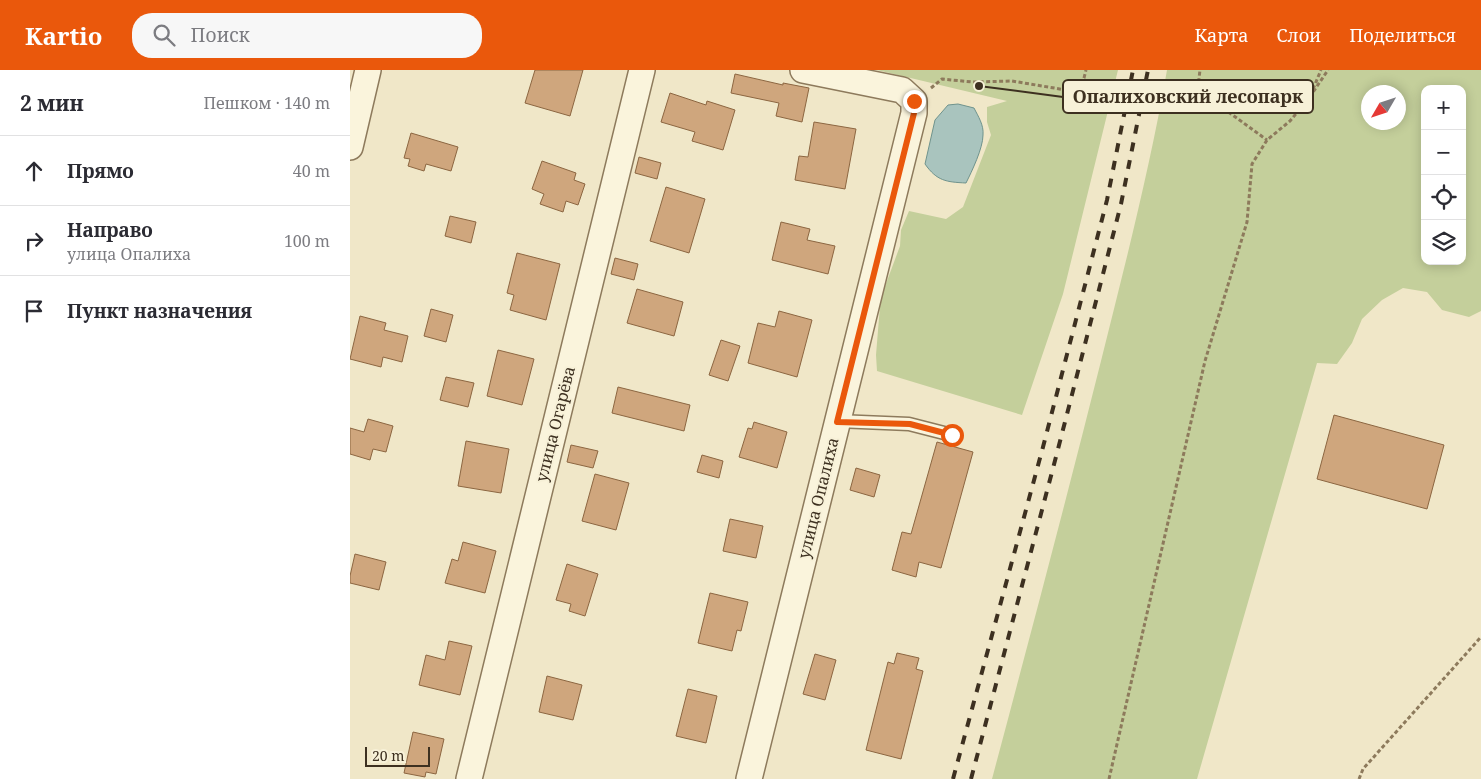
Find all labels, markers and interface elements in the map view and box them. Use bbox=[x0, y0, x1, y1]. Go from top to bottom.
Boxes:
search box bbox=[132, 13, 482, 58]
text: Kartio bbox=[25, 19, 102, 52]
icon: search bbox=[150, 21, 178, 49]
text: Поиск bbox=[190, 22, 250, 48]
text: Карта bbox=[1194, 23, 1249, 47]
text: Слои bbox=[1277, 23, 1321, 47]
text: Поделиться bbox=[1349, 23, 1456, 47]
callout: Опалиховский лесопарк bbox=[1063, 80, 1313, 113]
text: Опалиховский лесопарк bbox=[1073, 84, 1304, 108]
north arrow bbox=[1361, 85, 1406, 130]
map controls bbox=[1421, 85, 1466, 265]
button: + bbox=[1421, 85, 1466, 130]
text: 2 мин bbox=[20, 89, 84, 117]
route end bbox=[903, 90, 926, 113]
text: Пешком · 140 m bbox=[203, 92, 330, 114]
button: − bbox=[1421, 130, 1466, 175]
icon: ahead bbox=[20, 157, 48, 185]
text: Прямо bbox=[67, 158, 134, 184]
text: 40 m bbox=[293, 160, 330, 182]
button: locate bbox=[1421, 175, 1466, 220]
text: Направо bbox=[67, 217, 153, 243]
button: layers bbox=[1421, 220, 1466, 265]
icon: right bbox=[20, 227, 48, 255]
text: 100 m bbox=[284, 230, 330, 252]
text: улица Опалиха bbox=[67, 243, 191, 265]
icon: arrive bbox=[20, 297, 48, 325]
text: Пункт назначения bbox=[67, 298, 252, 324]
street label: улица Огарёва bbox=[530, 364, 580, 484]
route start bbox=[941, 424, 964, 447]
street label: улица Опалиха bbox=[792, 435, 844, 561]
scale bar bbox=[365, 744, 430, 767]
text: 20 m bbox=[372, 746, 405, 765]

